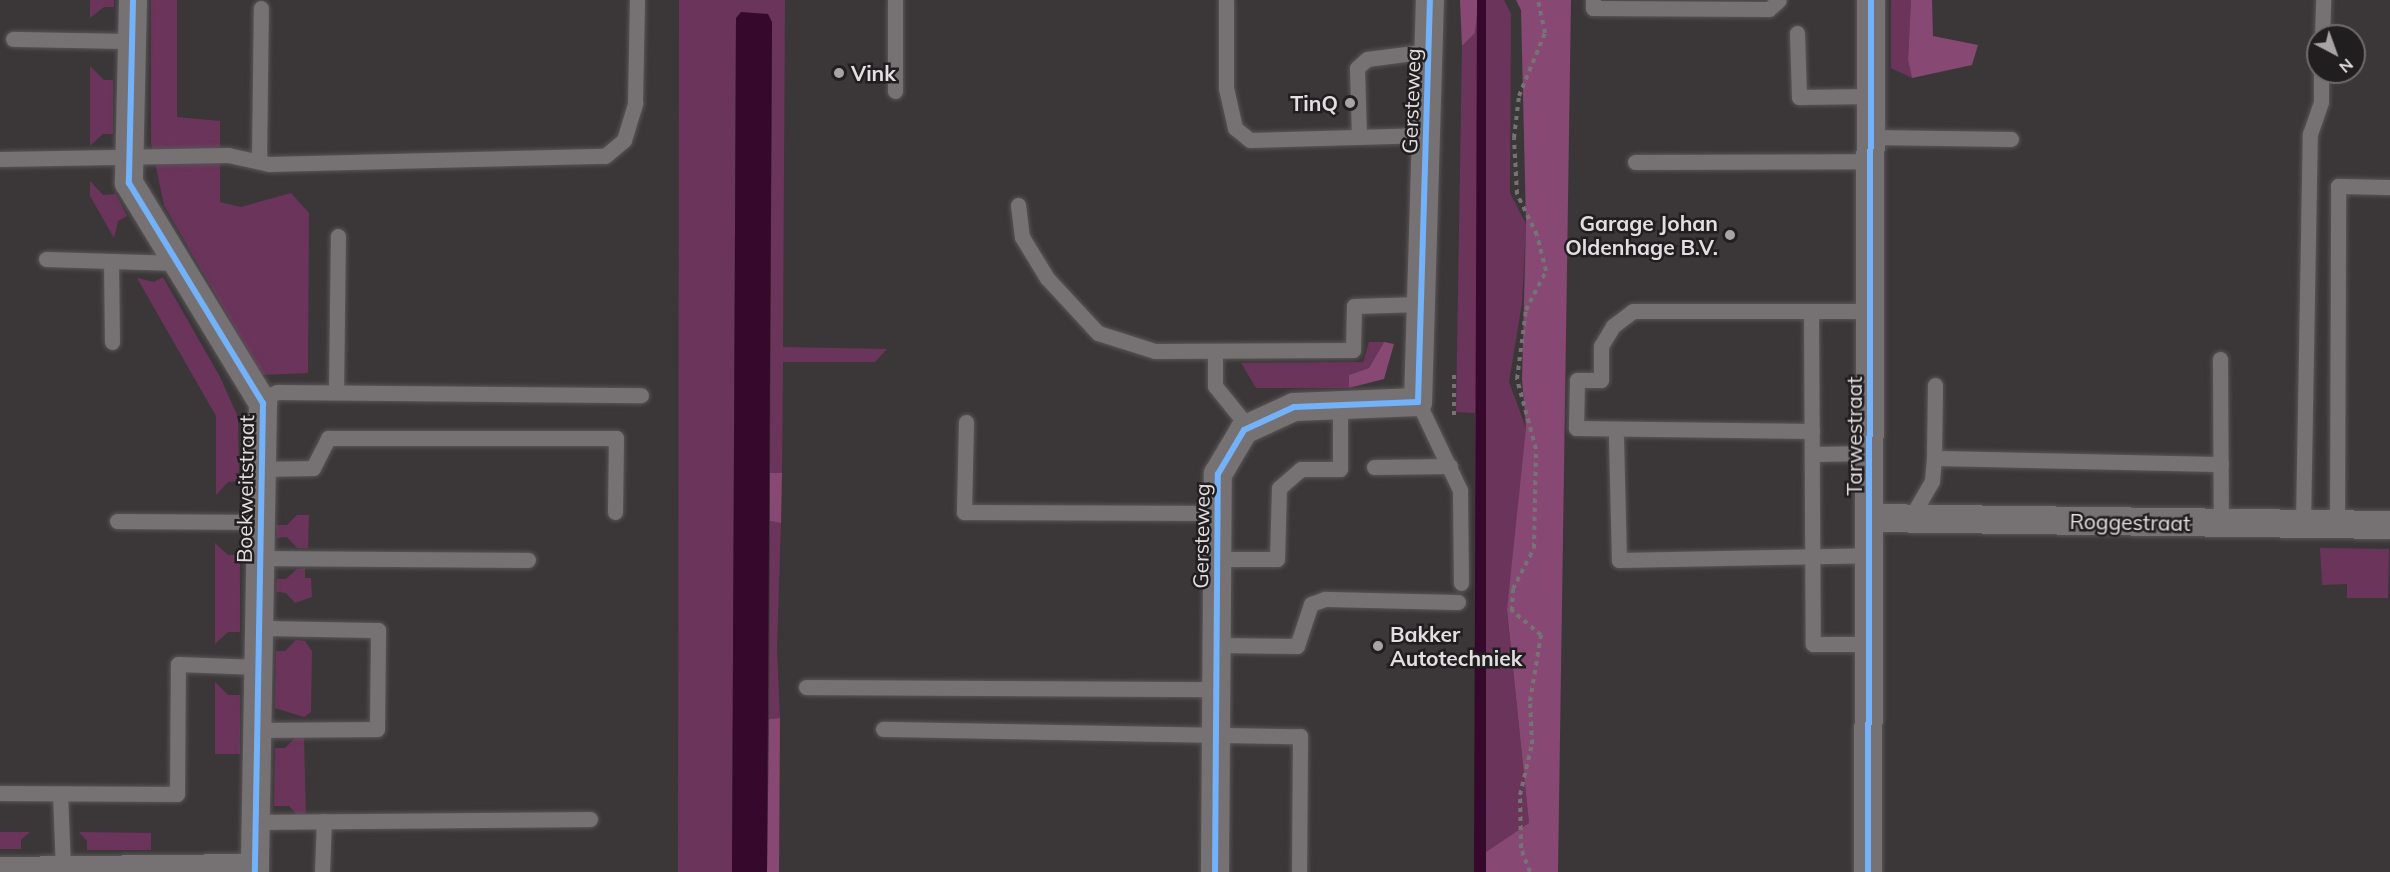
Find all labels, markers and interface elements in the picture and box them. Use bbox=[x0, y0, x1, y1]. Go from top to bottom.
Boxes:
north arrow bbox=[2306, 24, 2366, 84]
street label: Gersteweg bbox=[1397, 48, 1425, 154]
text: N bbox=[2335, 55, 2358, 78]
place label: Vink bbox=[851, 60, 896, 86]
marker: Vink bbox=[832, 66, 846, 80]
place label: TinQ bbox=[1290, 90, 1338, 116]
marker: TinQ bbox=[1343, 96, 1357, 110]
place label: Garage Johan Oldenhage B.V. bbox=[1565, 210, 1718, 260]
marker: Garage Johan Oldenhage B.V. bbox=[1723, 228, 1737, 242]
street label: Tarwestraat bbox=[1841, 376, 1867, 496]
street label: Boekweitstraat bbox=[231, 415, 259, 563]
street label: Gersteweg bbox=[1187, 483, 1215, 589]
street label: Roggestraat bbox=[2069, 508, 2191, 536]
place label: Bakker Autotechniek bbox=[1390, 621, 1522, 671]
marker: Bakker Autotechniek bbox=[1371, 639, 1385, 653]

